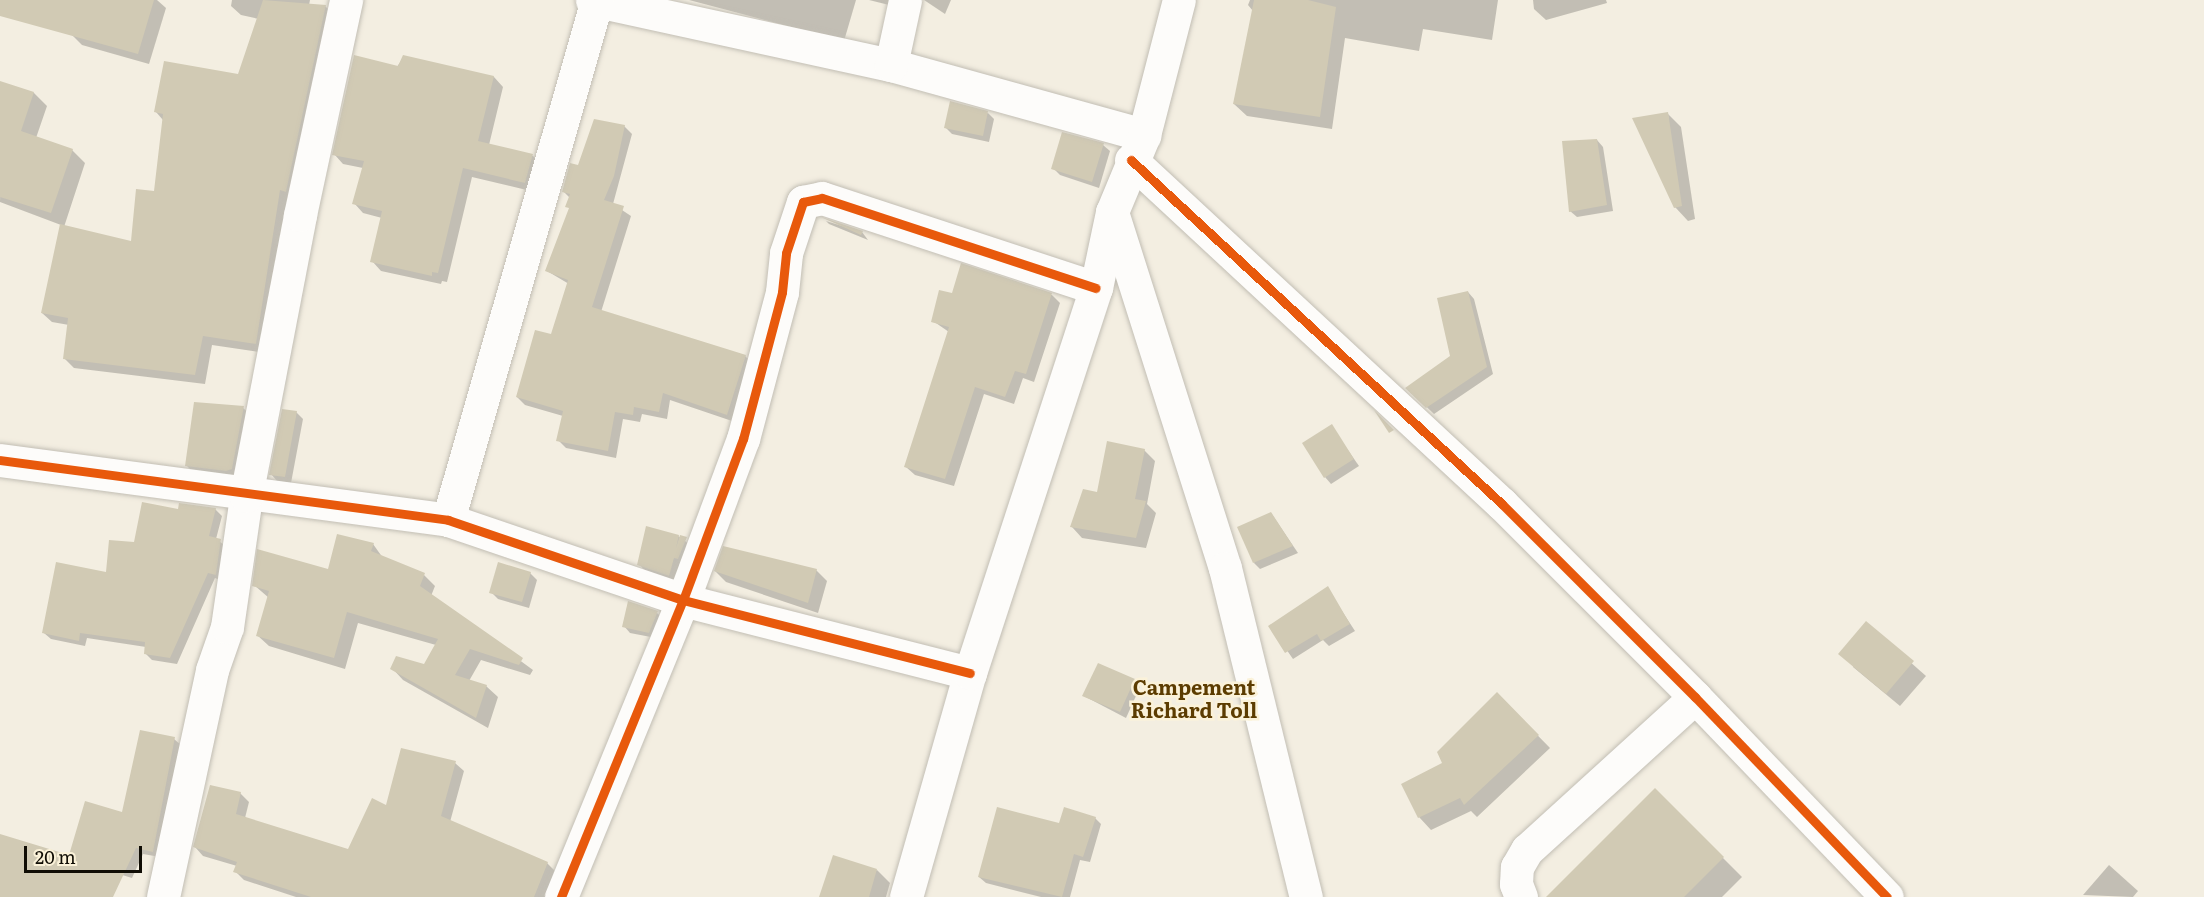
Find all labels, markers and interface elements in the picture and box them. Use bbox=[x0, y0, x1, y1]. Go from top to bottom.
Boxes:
district label: Campement Richard Toll bbox=[1131, 675, 1257, 722]
scale bar bbox=[27, 834, 146, 872]
text: 20 m bbox=[35, 843, 76, 870]

